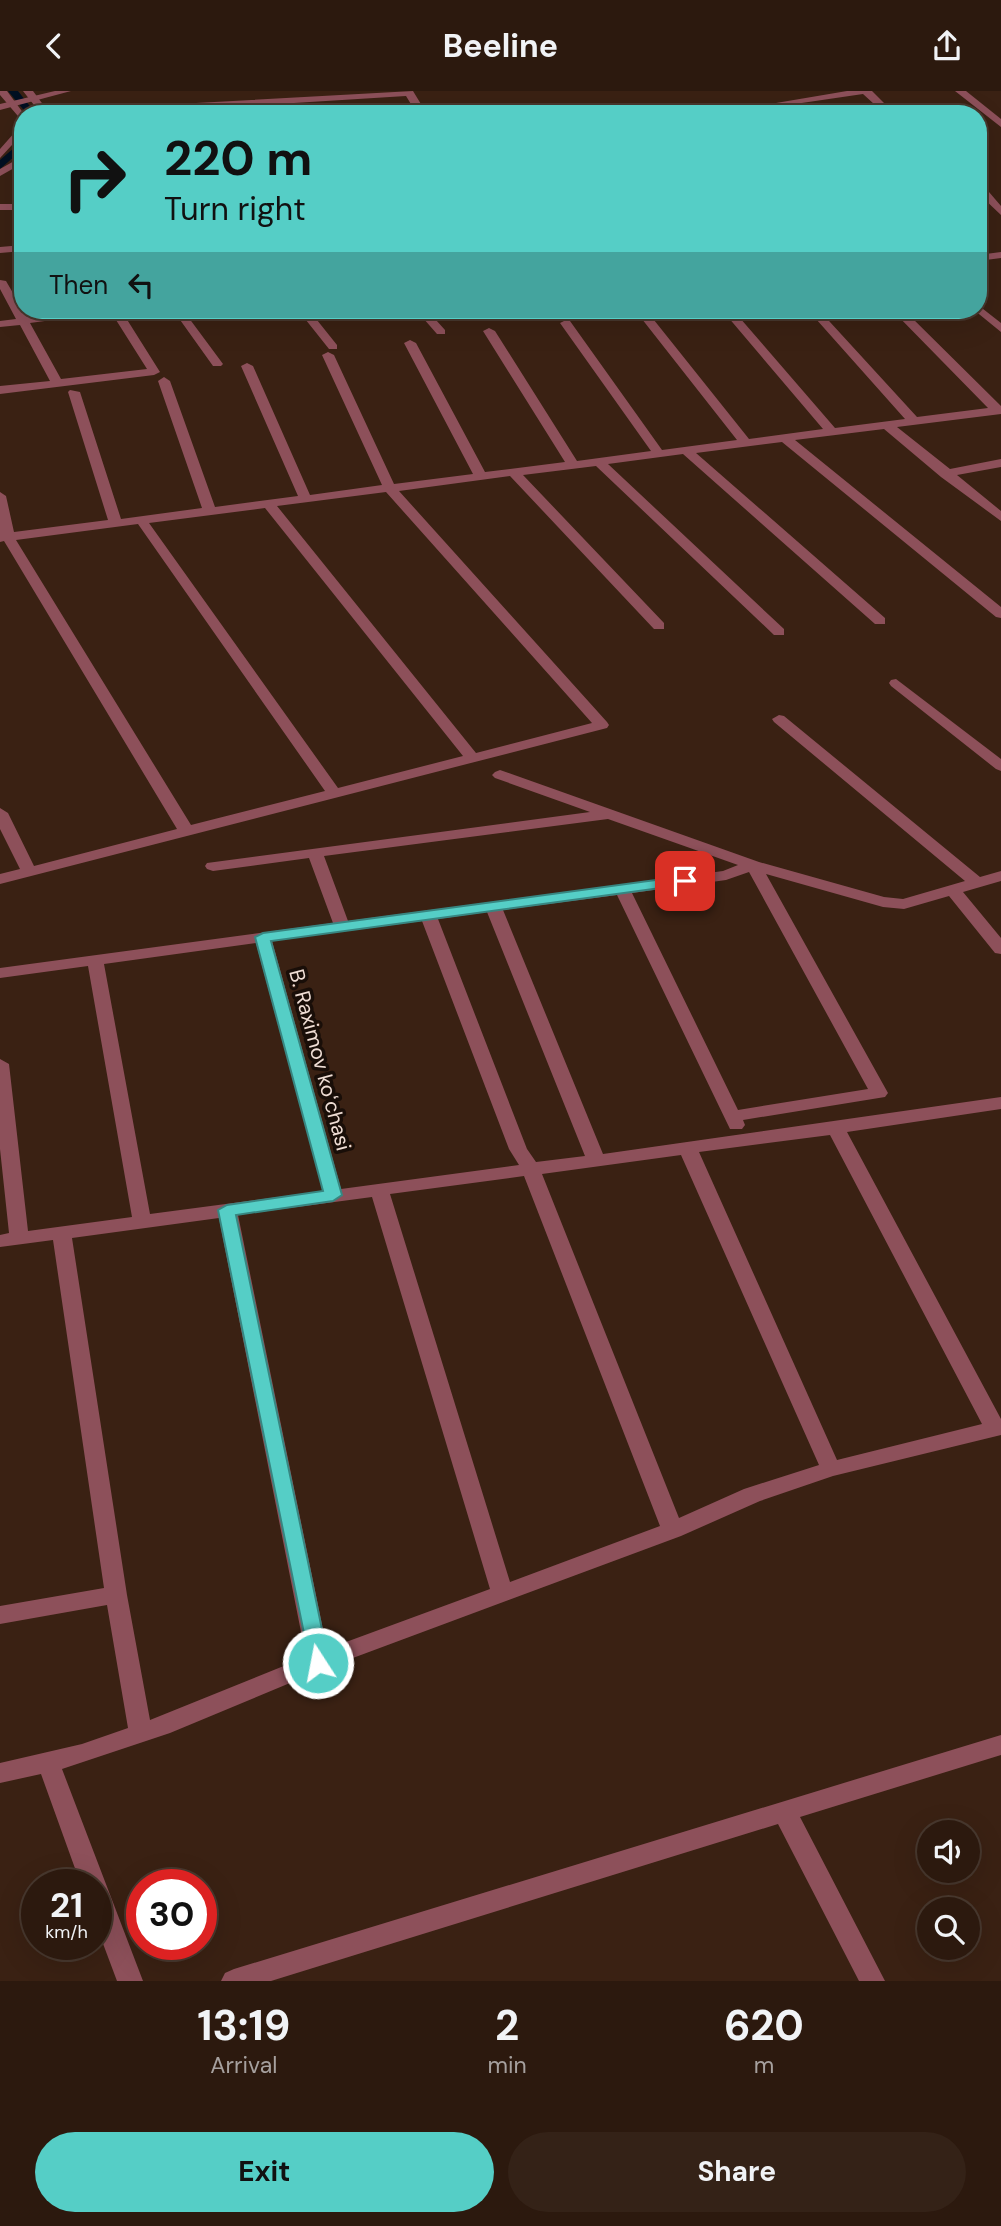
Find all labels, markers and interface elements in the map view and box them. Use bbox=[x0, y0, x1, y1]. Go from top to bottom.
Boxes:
text: Beeline bbox=[443, 25, 558, 67]
icon: back bbox=[35, 27, 73, 65]
icon: share bbox=[928, 27, 966, 65]
text: 220 m bbox=[164, 126, 312, 190]
icon: right bbox=[49, 133, 140, 224]
text: Turn right bbox=[164, 188, 306, 230]
icon: left bbox=[122, 266, 160, 304]
text: Then bbox=[49, 268, 108, 302]
pin bbox=[655, 851, 715, 911]
icon: arrive bbox=[666, 862, 704, 900]
street label: B. Raximov koʻchasi bbox=[282, 966, 358, 1154]
position arrow bbox=[281, 1626, 355, 1700]
map controls bbox=[917, 1820, 980, 1960]
button: sound bbox=[917, 1820, 980, 1883]
speed limit sign: 30 bbox=[126, 1869, 217, 1960]
text: 21 bbox=[50, 1882, 83, 1928]
button: search bbox=[917, 1897, 980, 1960]
text: km/h bbox=[45, 1920, 88, 1944]
text: 13:19 bbox=[197, 1998, 290, 2053]
text: 2 bbox=[495, 1998, 519, 2053]
text: 620 bbox=[724, 1998, 804, 2053]
text: Arrival bbox=[210, 2050, 277, 2080]
text: min bbox=[488, 2050, 527, 2080]
text: m bbox=[754, 2050, 774, 2080]
button: Exit bbox=[35, 2132, 494, 2212]
button: Share bbox=[508, 2132, 966, 2212]

